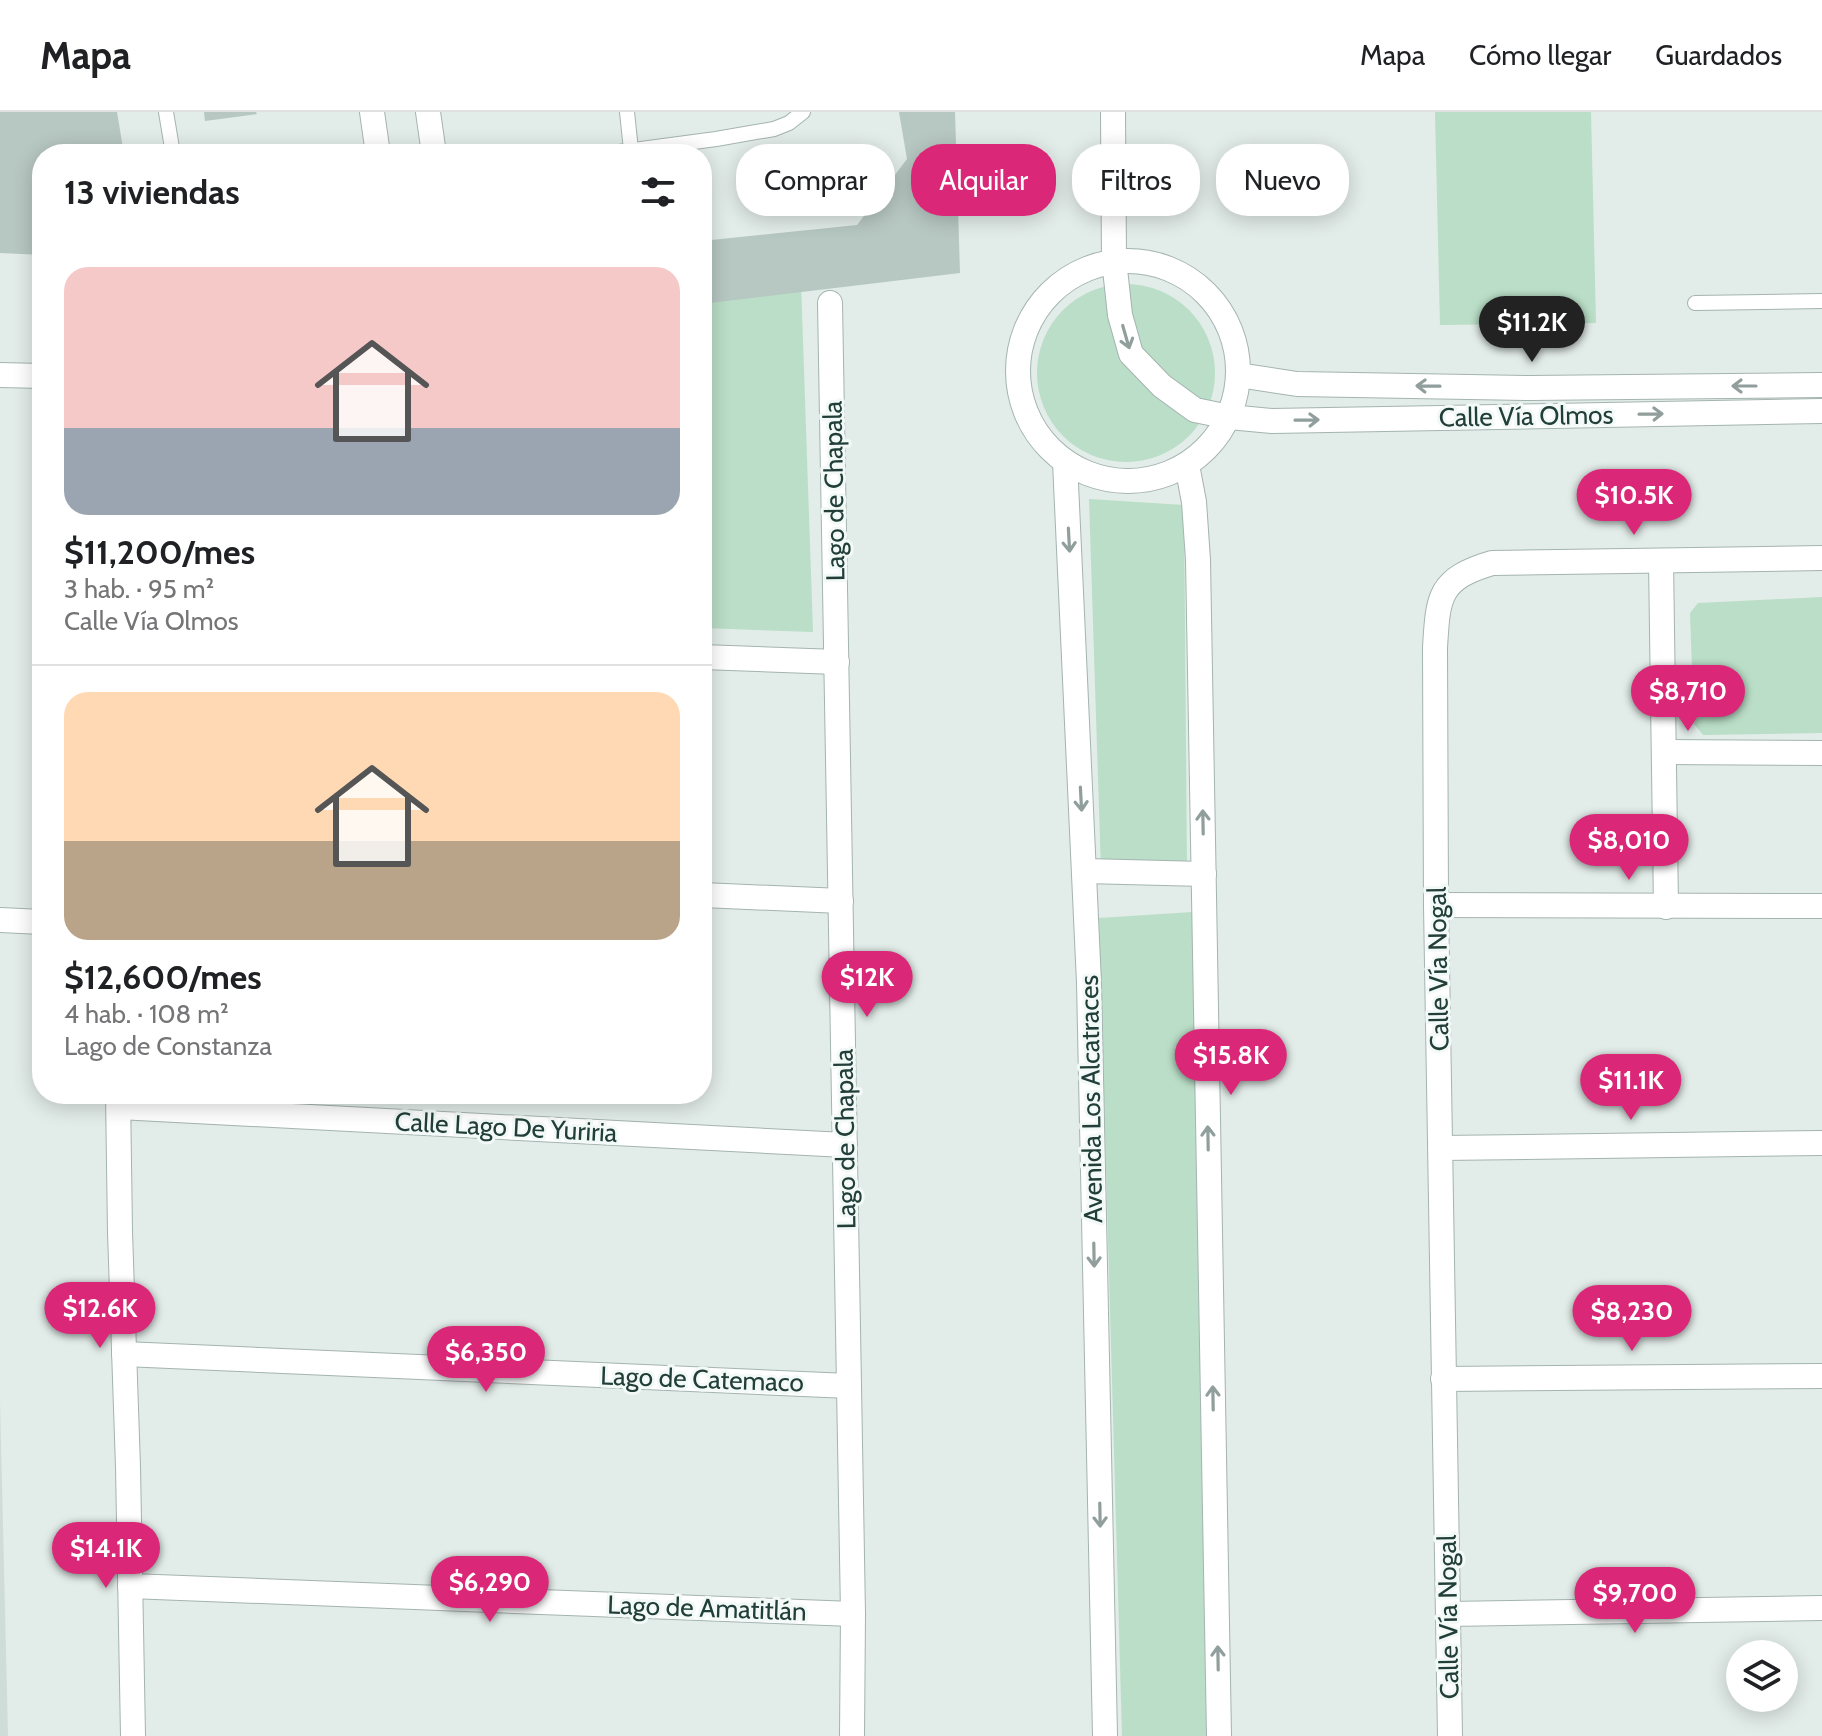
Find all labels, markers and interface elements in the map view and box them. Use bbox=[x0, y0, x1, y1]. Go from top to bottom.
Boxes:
text: Mapa bbox=[40, 32, 131, 79]
text: Mapa bbox=[1360, 38, 1425, 72]
text: Cómo llegar bbox=[1469, 38, 1611, 72]
text: Guardados bbox=[1655, 38, 1782, 72]
chip: Comprar bbox=[736, 144, 895, 216]
chip: Alquilar bbox=[911, 144, 1056, 216]
chip: Filtros bbox=[1072, 144, 1200, 216]
chip: Nuevo bbox=[1216, 144, 1349, 216]
icon: filters bbox=[636, 170, 680, 214]
text: 13 viviendas bbox=[64, 171, 240, 213]
pin: $11.2K bbox=[1467, 296, 1597, 364]
text: $11.2K bbox=[1497, 306, 1567, 338]
icon: home bbox=[300, 319, 444, 463]
one-way arrow bbox=[1119, 323, 1134, 349]
one-way arrow bbox=[1415, 378, 1442, 394]
one-way arrow bbox=[1731, 378, 1758, 394]
street label: Calle Vía Olmos bbox=[1438, 398, 1614, 434]
street label: Lago de Chapala bbox=[816, 400, 852, 581]
one-way arrow bbox=[1637, 406, 1664, 422]
one-way arrow bbox=[1293, 412, 1320, 428]
pin: $10.5K bbox=[1569, 469, 1699, 537]
text: $10.5K bbox=[1595, 479, 1673, 511]
one-way arrow bbox=[1062, 526, 1077, 553]
text: $11,200/mes bbox=[64, 531, 255, 573]
text: 3 hab. · 95 m² bbox=[64, 573, 214, 605]
text: Calle Vía Olmos bbox=[64, 605, 239, 637]
pin: $8,710 bbox=[1623, 665, 1753, 733]
text: $8,710 bbox=[1649, 675, 1727, 707]
icon: home bbox=[300, 744, 444, 888]
one-way arrow bbox=[1074, 785, 1089, 812]
one-way arrow bbox=[1195, 809, 1211, 836]
pin: $8,010 bbox=[1564, 814, 1694, 882]
text: $8,010 bbox=[1588, 824, 1670, 856]
street label: Calle Vía Nogal bbox=[1421, 887, 1455, 1051]
pin: $12K bbox=[820, 951, 914, 1019]
text: $12,600/mes bbox=[64, 956, 262, 998]
text: $12K bbox=[840, 961, 894, 993]
street label: Avenida Los Alcatraces bbox=[1073, 974, 1109, 1223]
text: 4 hab. · 108 m² bbox=[64, 998, 229, 1030]
pin: $15.8K bbox=[1166, 1029, 1296, 1097]
text: Lago de Constanza bbox=[64, 1030, 272, 1062]
text: $15.8K bbox=[1193, 1039, 1269, 1071]
street label: Lago de Chapala bbox=[827, 1048, 863, 1229]
pin: $11.1K bbox=[1566, 1054, 1696, 1122]
text: $11.1K bbox=[1598, 1064, 1664, 1096]
street label: Calle Lago De Yuriria bbox=[394, 1105, 619, 1149]
one-way arrow bbox=[1200, 1125, 1216, 1152]
one-way arrow bbox=[1087, 1241, 1102, 1268]
pin: $12.6K bbox=[35, 1282, 165, 1350]
pin: $8,230 bbox=[1567, 1285, 1697, 1353]
text: $12.6K bbox=[62, 1292, 138, 1324]
text: $8,230 bbox=[1591, 1295, 1673, 1327]
pin: $6,350 bbox=[421, 1326, 551, 1394]
text: $6,350 bbox=[445, 1336, 527, 1368]
street label: Lago de Catemaco bbox=[600, 1359, 804, 1399]
one-way arrow bbox=[1205, 1385, 1221, 1412]
one-way arrow bbox=[1092, 1501, 1108, 1528]
pin: $14.1K bbox=[41, 1522, 171, 1590]
text: $14.1K bbox=[70, 1532, 142, 1564]
street label: Calle Vía Nogal bbox=[1431, 1535, 1465, 1699]
pin: $6,290 bbox=[425, 1556, 555, 1624]
text: $6,290 bbox=[449, 1566, 531, 1598]
pin: $9,700 bbox=[1570, 1567, 1700, 1635]
text: $9,700 bbox=[1592, 1577, 1678, 1609]
street label: Lago de Amatitlán bbox=[607, 1589, 807, 1627]
map controls bbox=[1726, 1640, 1798, 1712]
button: layers bbox=[1726, 1640, 1798, 1712]
one-way arrow bbox=[1210, 1645, 1226, 1672]

